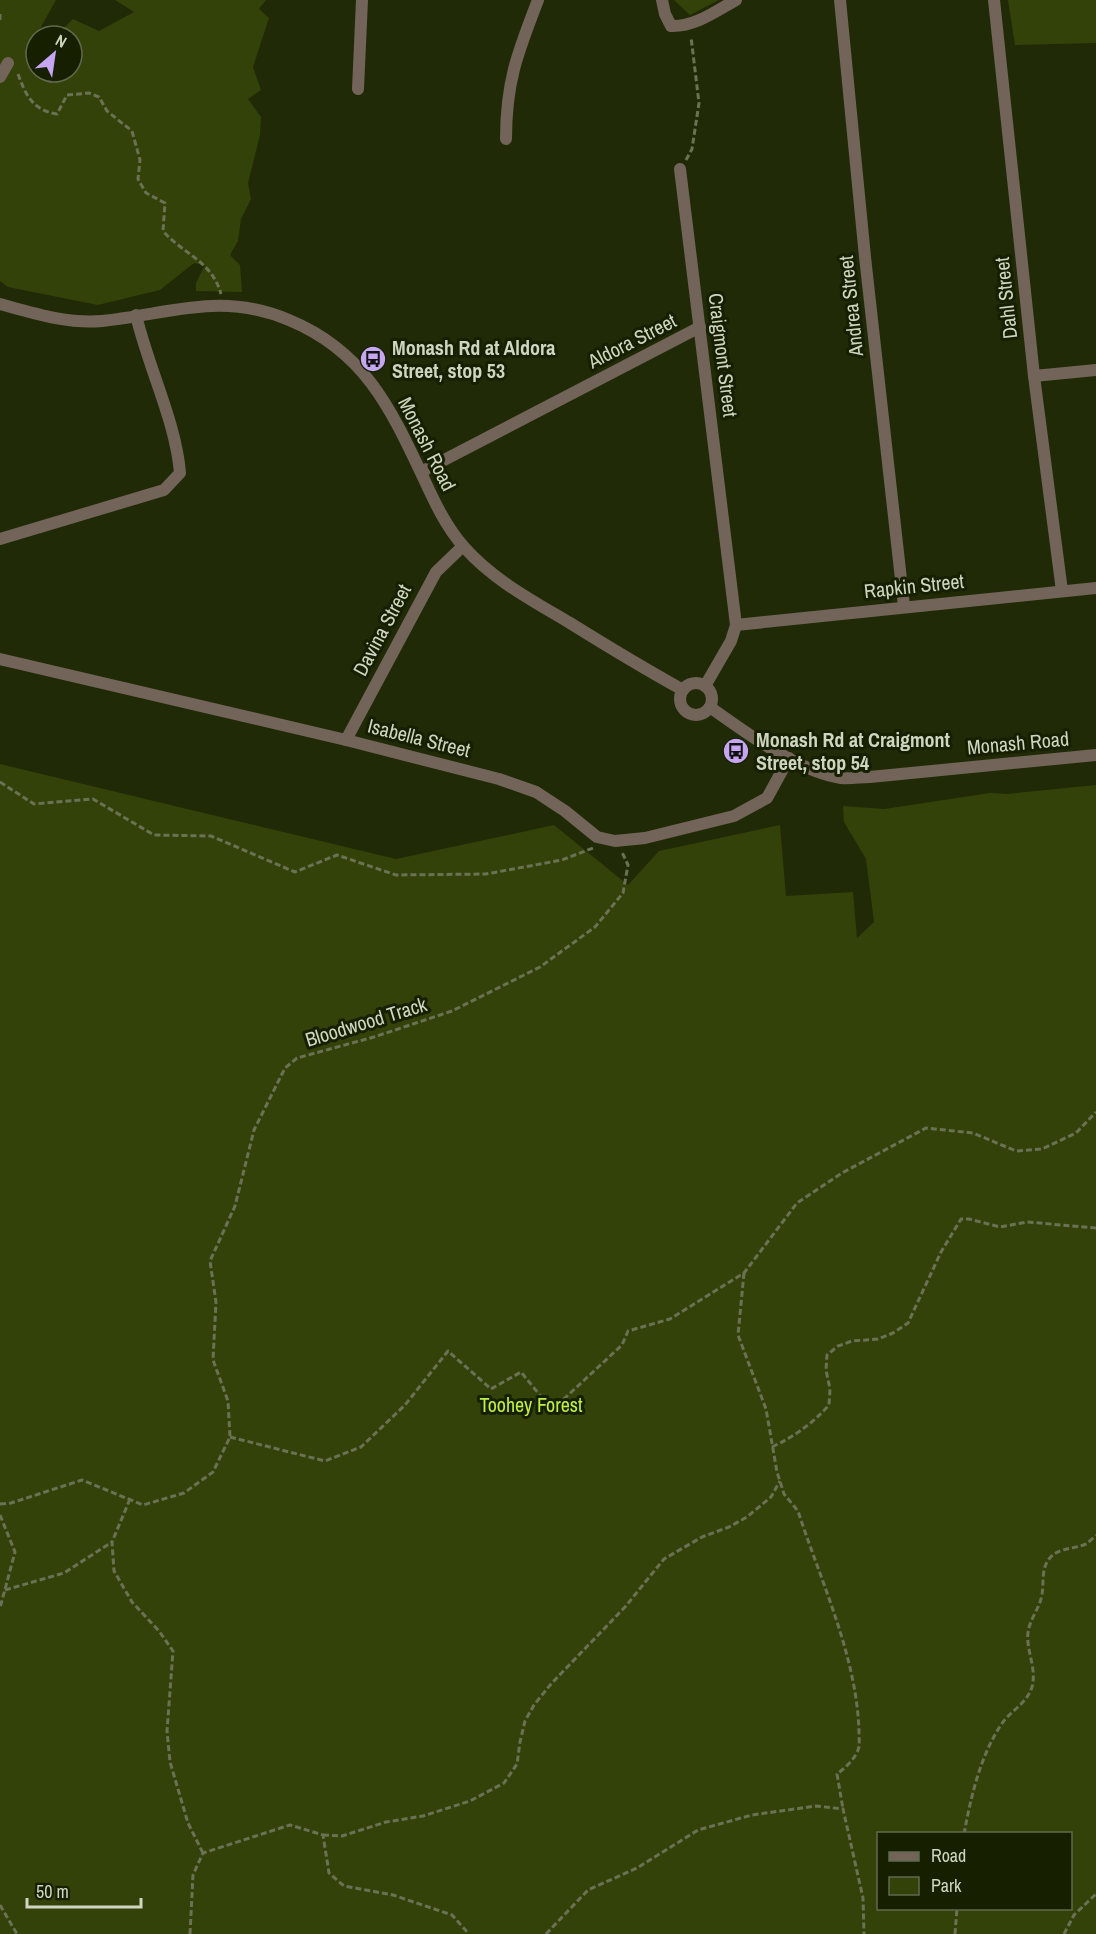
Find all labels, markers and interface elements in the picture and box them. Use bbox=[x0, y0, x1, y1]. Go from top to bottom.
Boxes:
north arrow bbox=[24, 24, 84, 84]
text: N bbox=[52, 29, 71, 53]
street label: Andrea Street bbox=[832, 254, 869, 359]
street label: Dahl Street bbox=[988, 255, 1023, 340]
street label: Craigmont Street bbox=[702, 291, 745, 419]
street label: Aldora Street bbox=[582, 307, 681, 375]
place label: Monash Rd at Aldora Street, stop 53 bbox=[392, 334, 555, 384]
bus stop icon: Monash Rd at Aldora Street, stop 53 bbox=[358, 344, 388, 374]
street label: Monash Road bbox=[392, 392, 463, 495]
street label: Rapkin Street bbox=[863, 567, 966, 604]
street label: Davina Street bbox=[346, 579, 417, 680]
street label: Isabella Street bbox=[365, 712, 474, 763]
street label: Monash Road bbox=[966, 725, 1070, 760]
place label: Monash Rd at Craigmont Street, stop 54 bbox=[756, 726, 951, 776]
bus stop icon: Monash Rd at Craigmont Street, stop 54 bbox=[721, 736, 751, 766]
street label: Bloodwood Track bbox=[302, 990, 431, 1053]
park label: Toohey Forest bbox=[479, 1391, 583, 1418]
legend bbox=[877, 1832, 1072, 1910]
text: Road bbox=[931, 1843, 966, 1868]
scale bar bbox=[27, 1871, 141, 1909]
text: Park bbox=[931, 1873, 962, 1898]
text: 50 m bbox=[36, 1879, 69, 1904]

